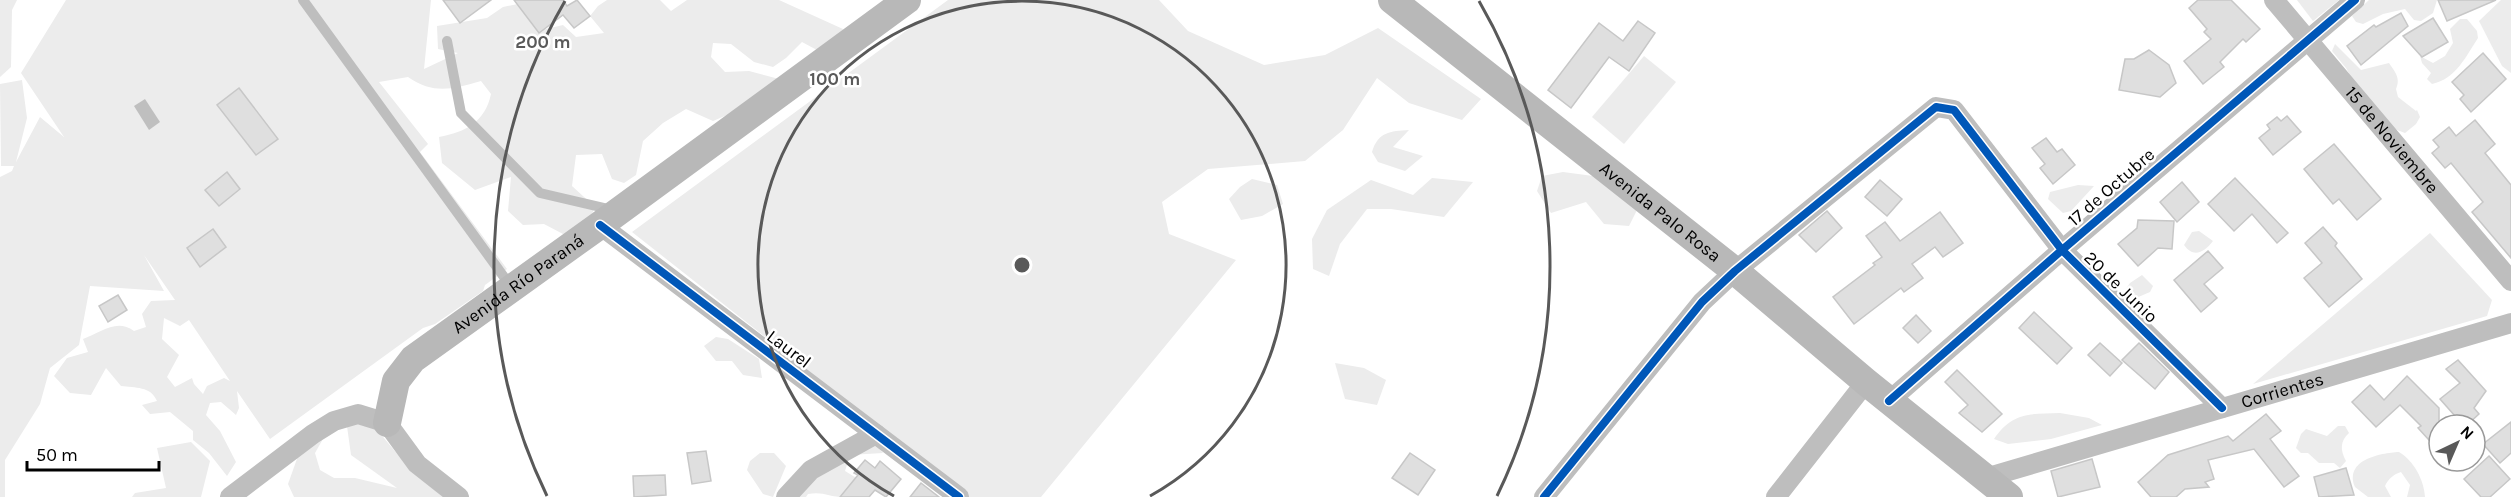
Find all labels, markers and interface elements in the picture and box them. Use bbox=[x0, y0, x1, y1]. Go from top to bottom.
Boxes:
text: 200 m bbox=[515, 31, 571, 53]
text: 100 m bbox=[810, 68, 860, 90]
street label: 15 de Noviembre bbox=[2340, 82, 2443, 198]
street label: 17 de Octubre bbox=[2063, 143, 2159, 231]
street label: Avenida Palo Rosa bbox=[1595, 157, 1726, 267]
street label: Avenida Río Paraná bbox=[448, 229, 588, 338]
street label: 20 de Junio bbox=[2080, 247, 2162, 327]
centre of rings bbox=[1012, 255, 1032, 275]
street label: Laurel bbox=[762, 325, 816, 373]
street label: Corrientes bbox=[2239, 368, 2326, 413]
north arrow bbox=[2427, 413, 2487, 473]
text: N bbox=[2456, 422, 2478, 443]
scale bar bbox=[27, 434, 159, 472]
text: 50 m bbox=[36, 444, 78, 466]

